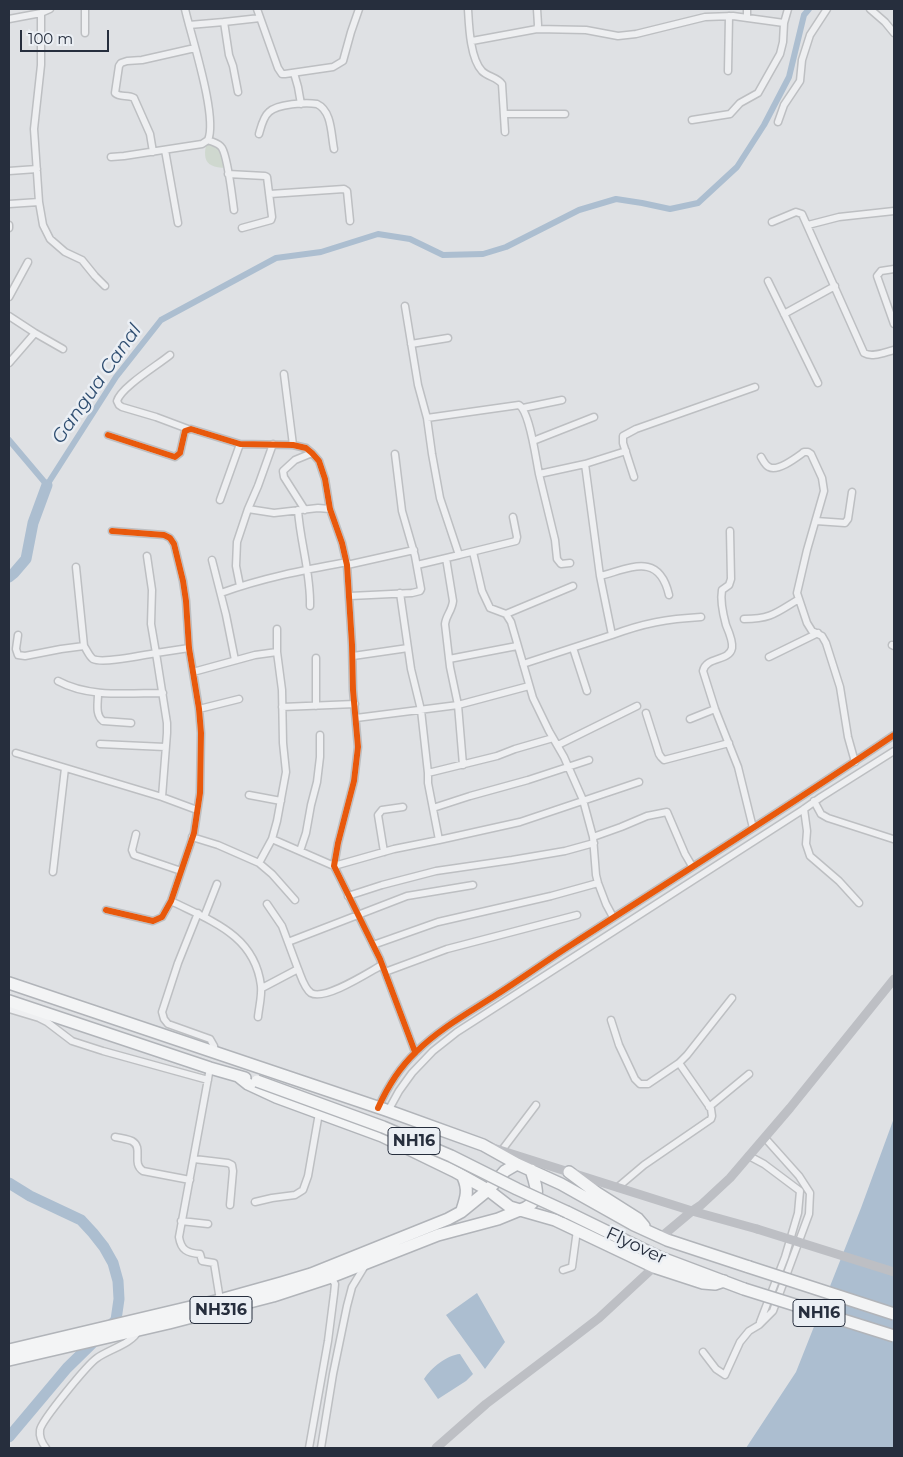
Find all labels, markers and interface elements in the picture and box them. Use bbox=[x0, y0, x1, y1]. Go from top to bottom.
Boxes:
scale bar bbox=[22, 20, 111, 52]
text: 100 m bbox=[28, 29, 73, 48]
water label: Gangua Canal bbox=[47, 320, 147, 448]
road number: NH16 bbox=[388, 1128, 440, 1154]
street label: Flyover bbox=[602, 1223, 670, 1269]
road number: NH316 bbox=[190, 1296, 252, 1324]
road number: NH16 bbox=[793, 1300, 845, 1326]

